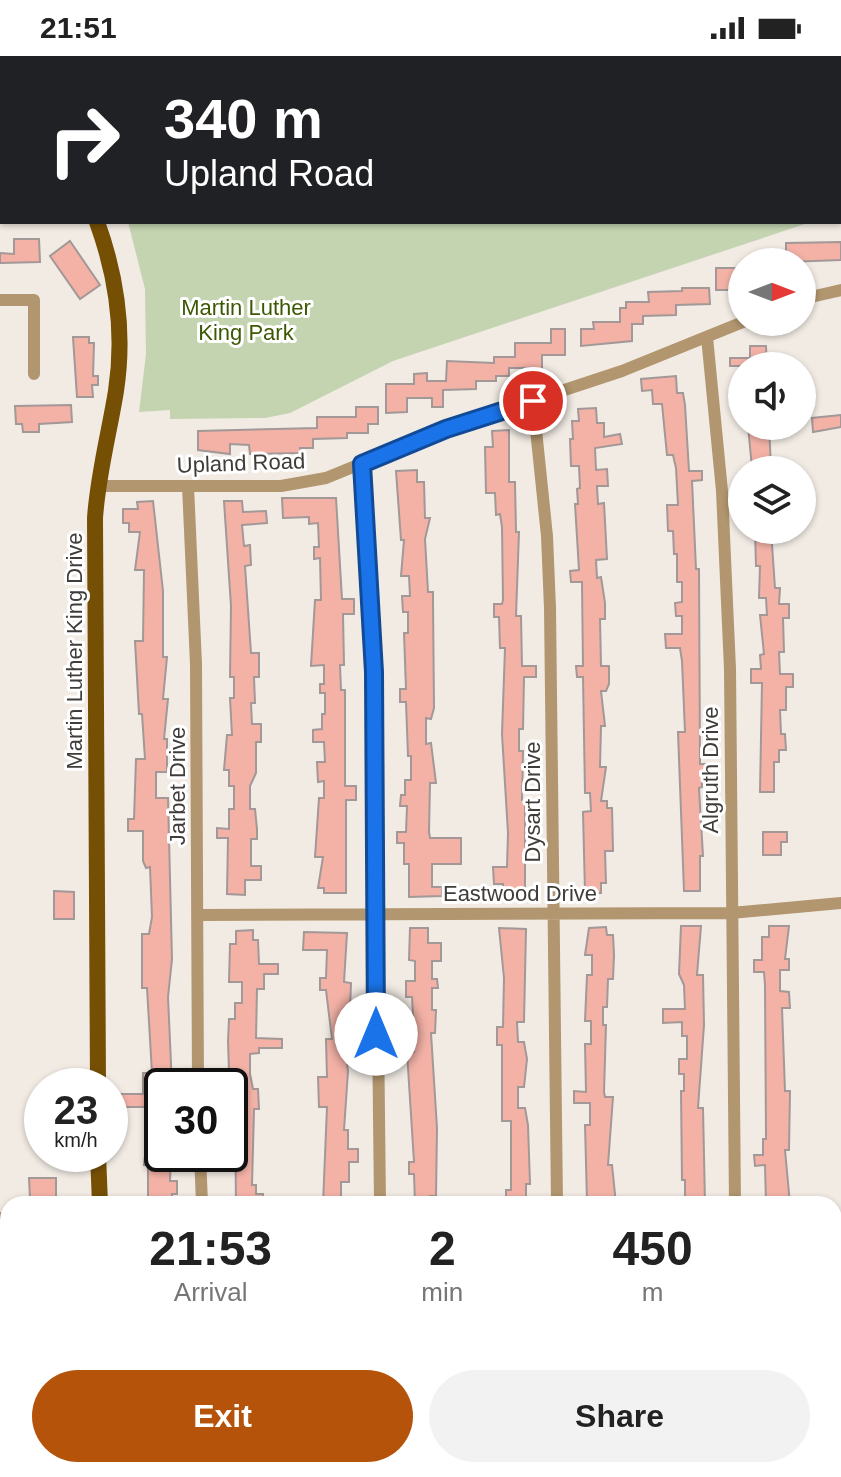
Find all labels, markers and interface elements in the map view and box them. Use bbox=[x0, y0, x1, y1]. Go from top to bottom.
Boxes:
text: 21:51 bbox=[40, 11, 117, 44]
text: 340 m bbox=[164, 87, 323, 150]
icon: right bbox=[32, 88, 136, 192]
text: Upland Road bbox=[164, 153, 374, 194]
north arrow bbox=[728, 248, 816, 336]
map controls bbox=[728, 248, 816, 544]
park label: Martin Luther King Park bbox=[181, 295, 311, 345]
button: sound bbox=[728, 352, 816, 440]
pin bbox=[499, 367, 567, 435]
icon: arrive bbox=[511, 379, 555, 423]
street label: Upland Road bbox=[176, 448, 306, 478]
button: layers bbox=[728, 456, 816, 544]
street label: Martin Luther King Drive bbox=[62, 532, 87, 770]
street label: Algruth Drive bbox=[698, 706, 723, 834]
street label: Jarbet Drive bbox=[165, 727, 190, 845]
street label: Dysart Drive bbox=[520, 741, 545, 863]
street label: Eastwood Drive bbox=[443, 881, 597, 906]
position arrow bbox=[334, 992, 418, 1076]
speed limit sign: 30 bbox=[144, 1068, 248, 1172]
text: 23 bbox=[54, 1088, 98, 1132]
text: km/h bbox=[54, 1129, 98, 1151]
text: 21:53 bbox=[149, 1222, 272, 1275]
text: 2 bbox=[429, 1222, 456, 1275]
text: 450 bbox=[613, 1222, 693, 1275]
text: Arrival bbox=[174, 1277, 248, 1307]
text: min bbox=[421, 1277, 463, 1307]
text: m bbox=[642, 1277, 663, 1307]
button: Exit bbox=[32, 1370, 413, 1462]
button: Share bbox=[429, 1370, 810, 1462]

